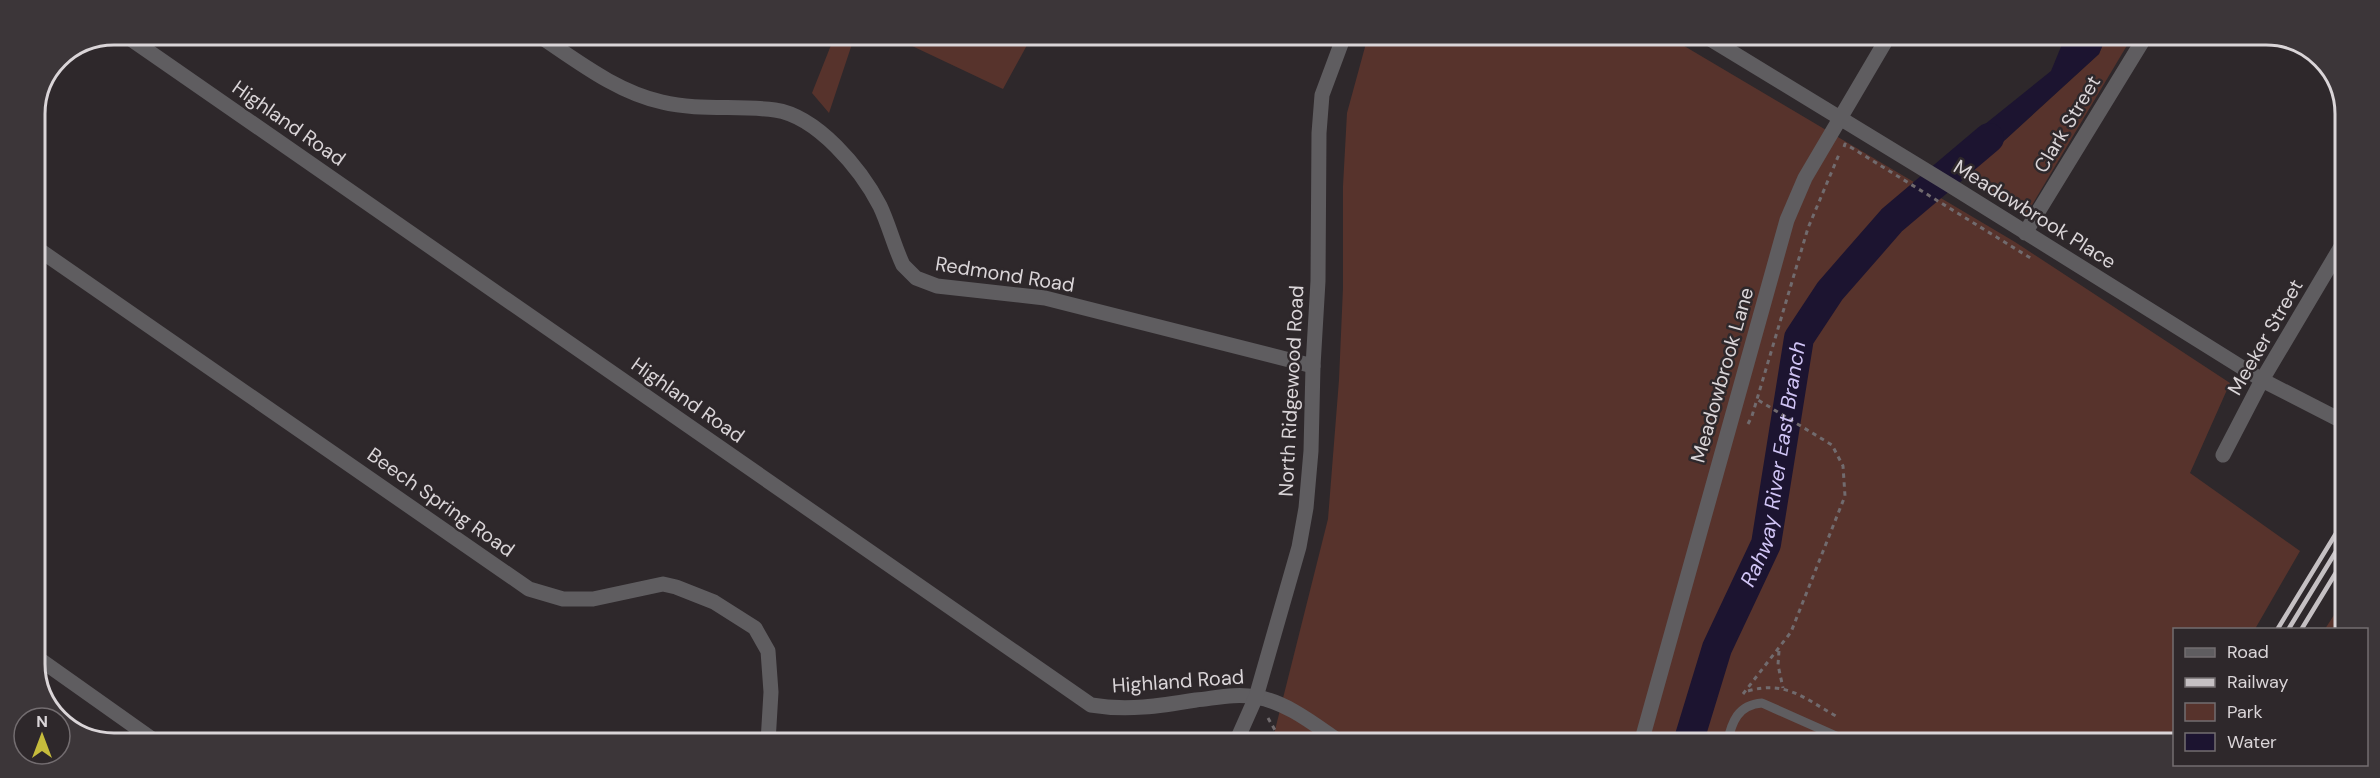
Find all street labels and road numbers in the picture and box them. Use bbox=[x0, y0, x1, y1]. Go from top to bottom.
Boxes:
street label: Clark Street bbox=[2028, 70, 2106, 177]
street label: Highland Road bbox=[227, 74, 351, 172]
street label: Meadowbrook Place bbox=[1949, 153, 2121, 275]
street label: Redmond Road bbox=[933, 250, 1077, 298]
street label: Meeker Street bbox=[2221, 274, 2309, 400]
street label: Meadowbrook Lane bbox=[1685, 284, 1759, 466]
street label: North Ridgewood Road bbox=[1272, 285, 1310, 497]
street label: Highland Road bbox=[626, 351, 750, 449]
street label: Beech Spring Road bbox=[362, 441, 520, 563]
street label: Highland Road bbox=[1111, 663, 1245, 699]

